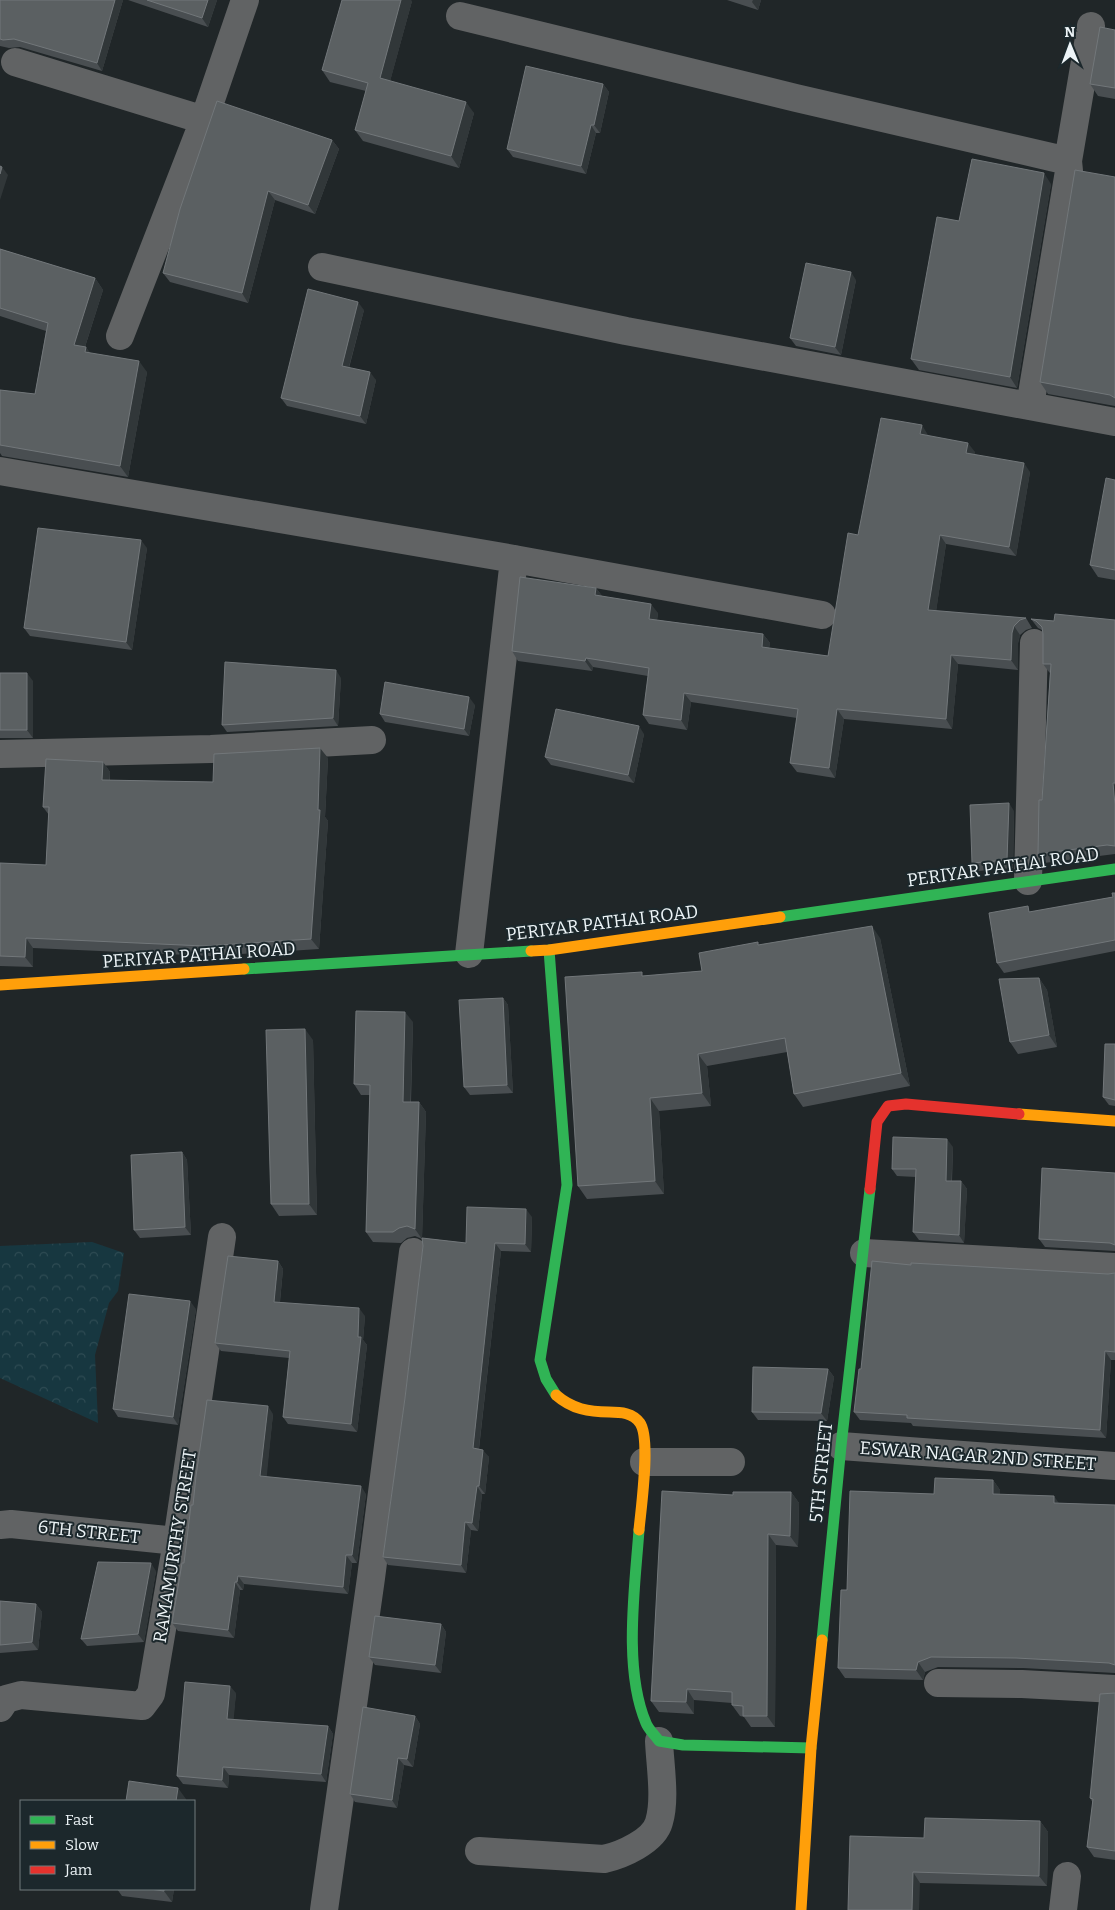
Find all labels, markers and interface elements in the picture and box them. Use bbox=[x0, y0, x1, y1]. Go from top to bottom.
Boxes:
north arrow bbox=[1045, 20, 1095, 70]
text: N bbox=[1064, 24, 1076, 41]
street label: PERIYAR PATHAI ROAD bbox=[906, 843, 1100, 891]
street label: PERIYAR PATHAI ROAD bbox=[505, 900, 699, 946]
street label: PERIYAR PATHAI ROAD bbox=[102, 937, 296, 973]
street label: 5TH STREET bbox=[805, 1420, 837, 1524]
street label: ESWAR NAGAR 2ND STREET bbox=[859, 1437, 1098, 1475]
street label: RAMAMURTHY STREET bbox=[149, 1447, 201, 1644]
street label: 6TH STREET bbox=[37, 1516, 142, 1548]
legend bbox=[20, 1800, 195, 1890]
text: Fast bbox=[65, 1811, 94, 1829]
text: Slow bbox=[65, 1836, 100, 1854]
text: Jam bbox=[64, 1861, 93, 1879]

